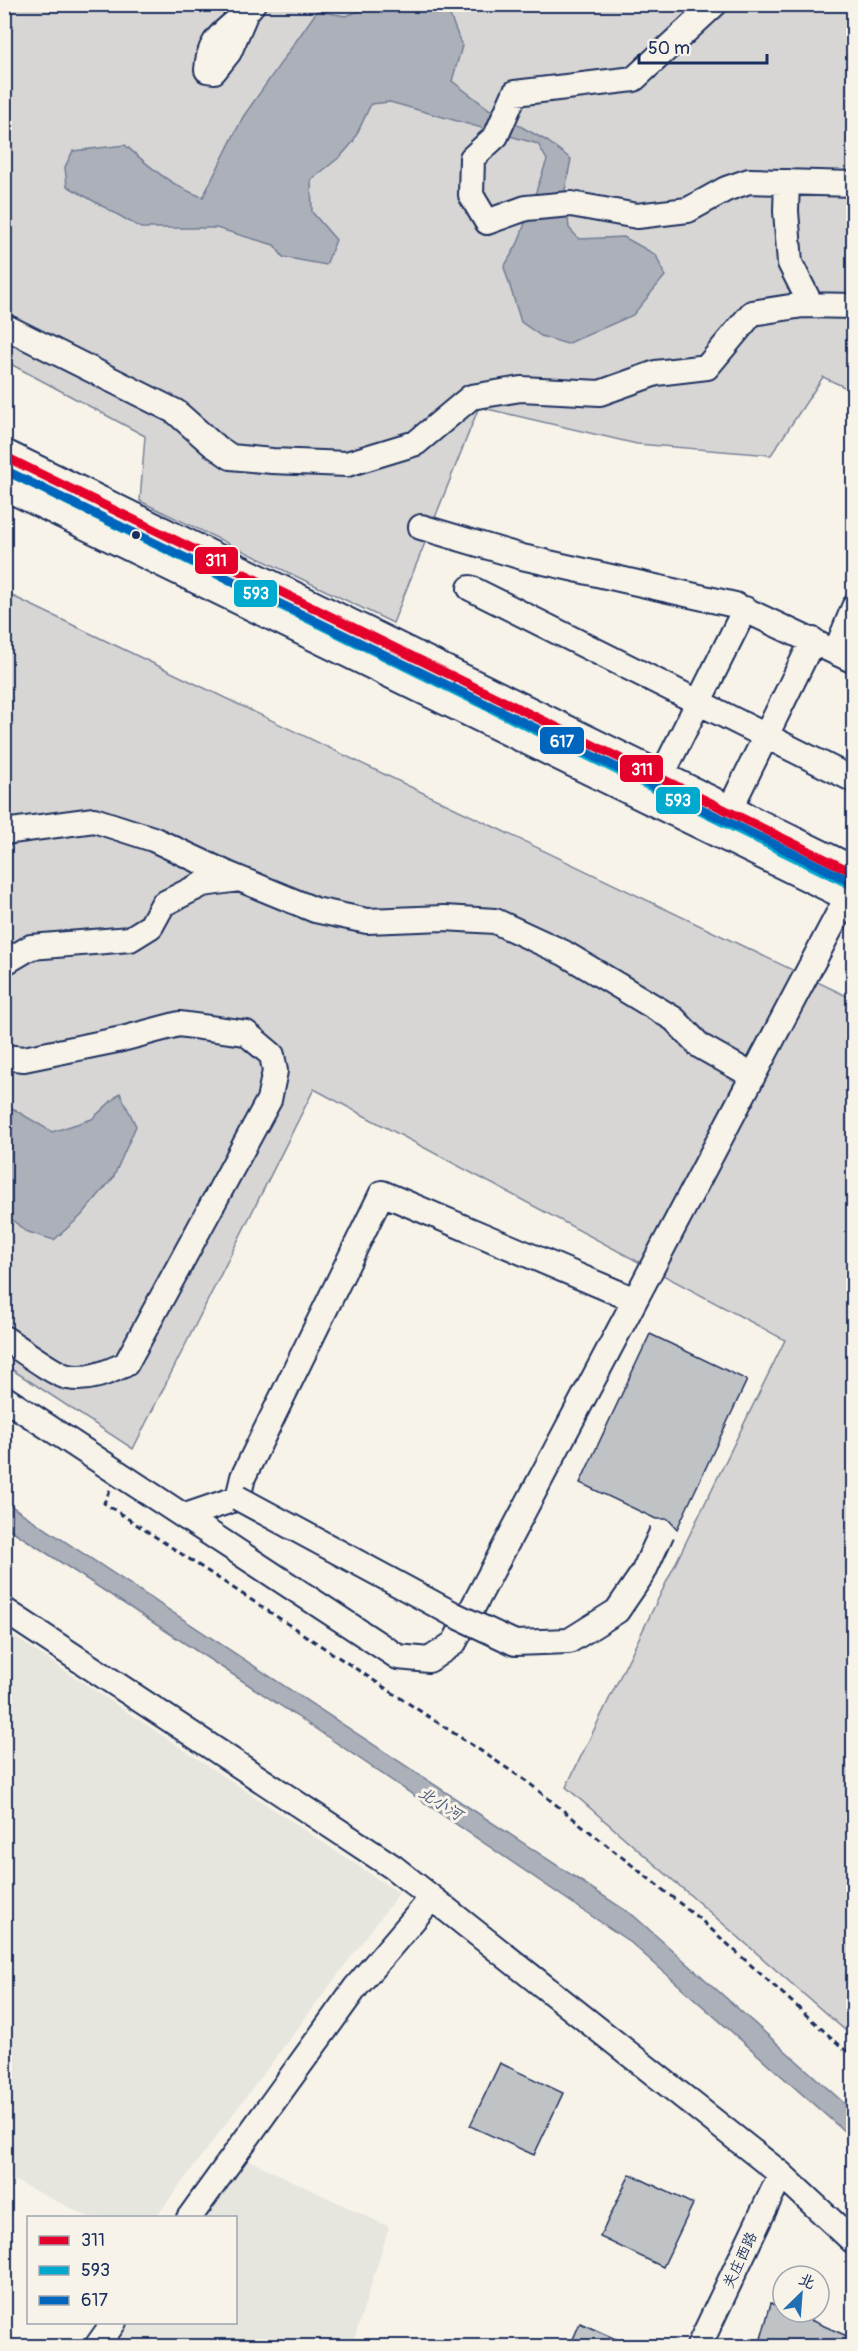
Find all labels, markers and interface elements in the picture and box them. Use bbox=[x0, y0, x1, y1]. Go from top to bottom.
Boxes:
scale bar bbox=[639, 27, 766, 65]
text: 50 m bbox=[648, 37, 690, 60]
unlabelled marker bbox=[130, 529, 142, 541]
line badge: 311 bbox=[194, 546, 239, 575]
text: 311 bbox=[205, 551, 227, 571]
line badge: 593 bbox=[233, 579, 278, 608]
text: 593 bbox=[243, 584, 269, 604]
line badge: 617 bbox=[539, 726, 585, 755]
text: 617 bbox=[550, 732, 575, 752]
line badge: 311 bbox=[619, 754, 664, 783]
text: 311 bbox=[631, 760, 653, 780]
line badge: 593 bbox=[655, 786, 701, 815]
text: 593 bbox=[665, 791, 691, 811]
water label: 北小河 bbox=[415, 1783, 469, 1827]
legend bbox=[27, 2216, 237, 2324]
text: 311 bbox=[81, 2229, 105, 2252]
street label: 关庄西路 bbox=[719, 2229, 762, 2291]
text: 593 bbox=[81, 2259, 110, 2282]
north arrow bbox=[771, 2264, 831, 2324]
text: 北 bbox=[795, 2269, 818, 2294]
text: 617 bbox=[81, 2289, 109, 2312]

